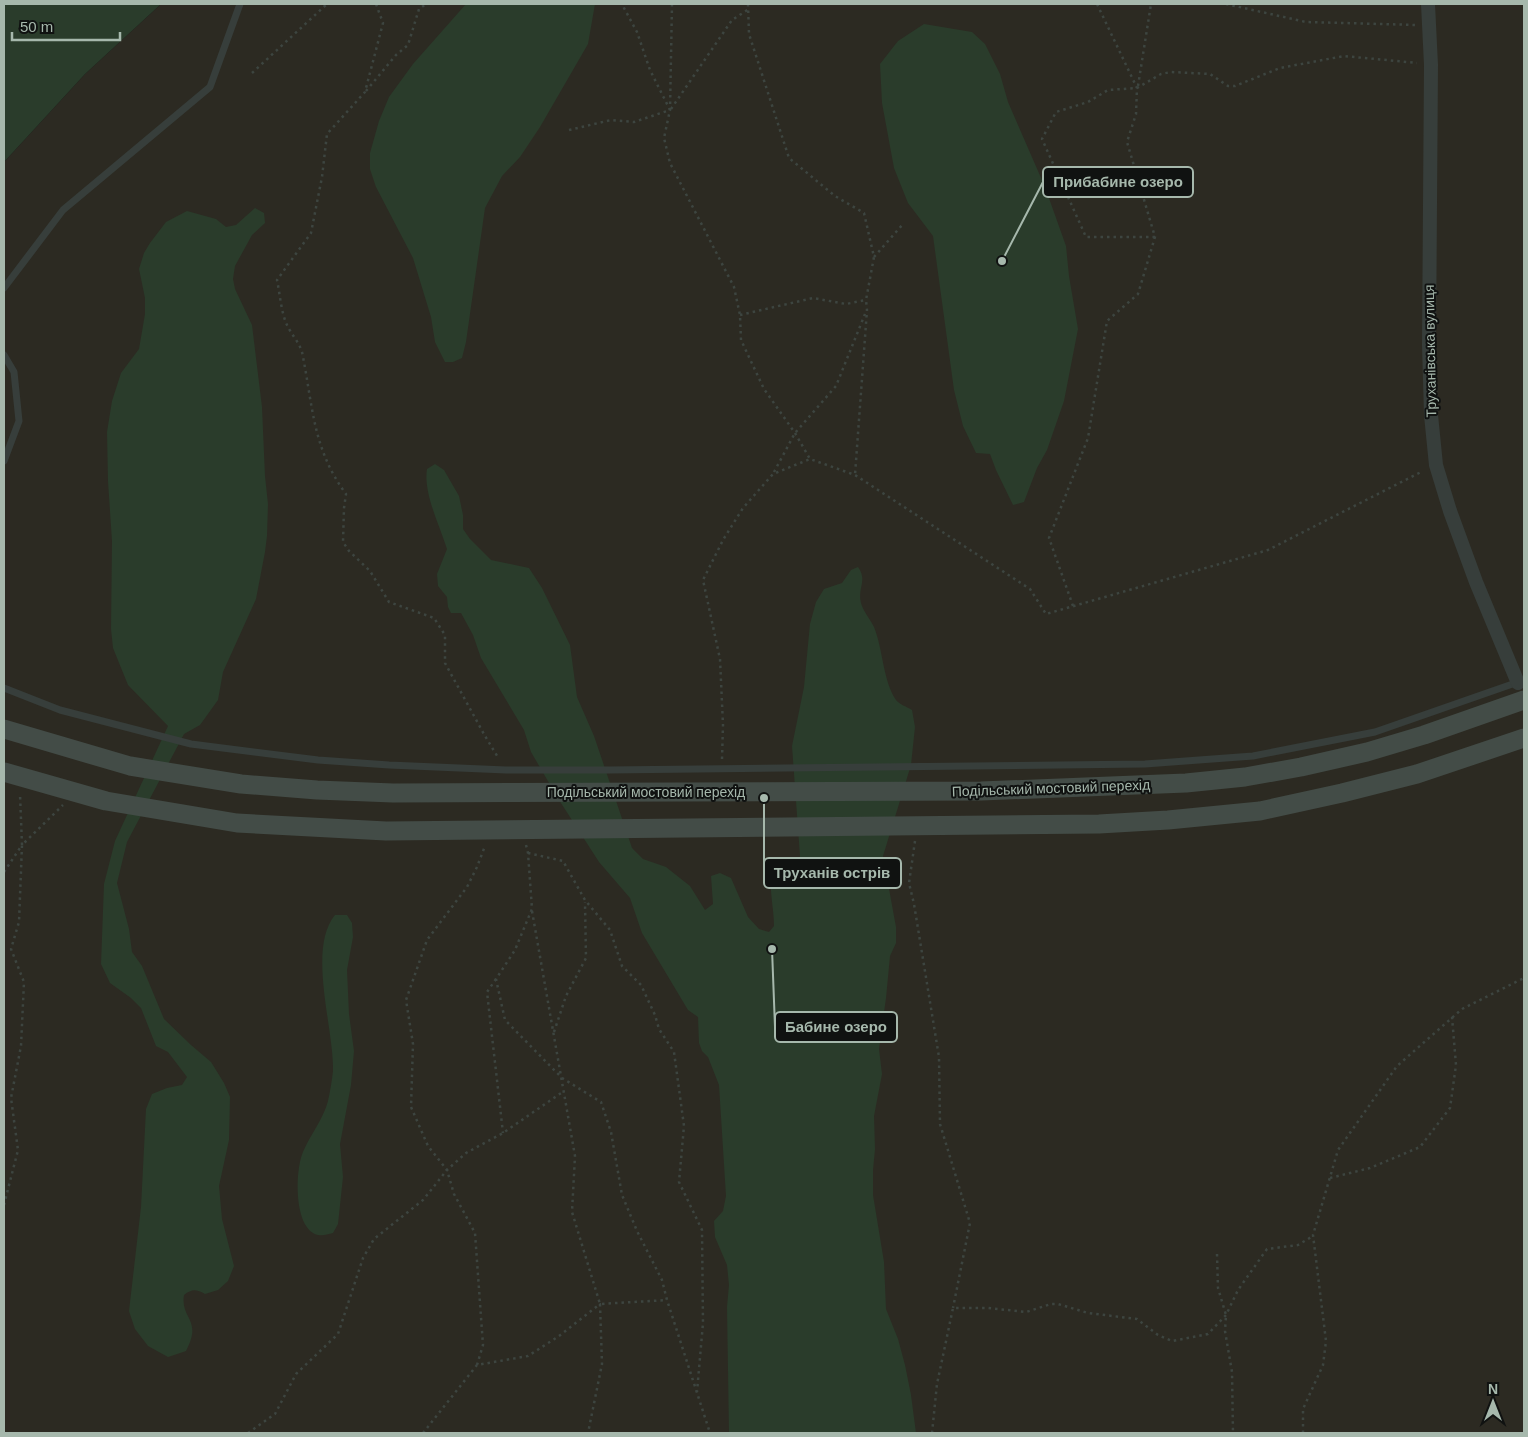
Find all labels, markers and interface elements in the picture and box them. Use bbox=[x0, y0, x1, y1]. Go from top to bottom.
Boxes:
scale bar bbox=[12, 10, 120, 42]
text: 50 m bbox=[20, 18, 53, 35]
callout: Прибабине озеро bbox=[1043, 167, 1193, 197]
text: Прибабине озеро bbox=[1053, 173, 1183, 190]
street label: Труханівська вулиця bbox=[1421, 284, 1439, 418]
street label: Подільський мостовий перехід bbox=[951, 777, 1151, 799]
street label: Подільський мостовий перехід bbox=[547, 784, 745, 800]
callout: Труханів острів bbox=[764, 858, 901, 888]
text: Труханів острів bbox=[774, 864, 890, 881]
callout: Бабине озеро bbox=[775, 1012, 897, 1042]
text: Бабине озеро bbox=[785, 1018, 887, 1035]
north arrow bbox=[1468, 1377, 1518, 1427]
text: N bbox=[1488, 1381, 1498, 1397]

